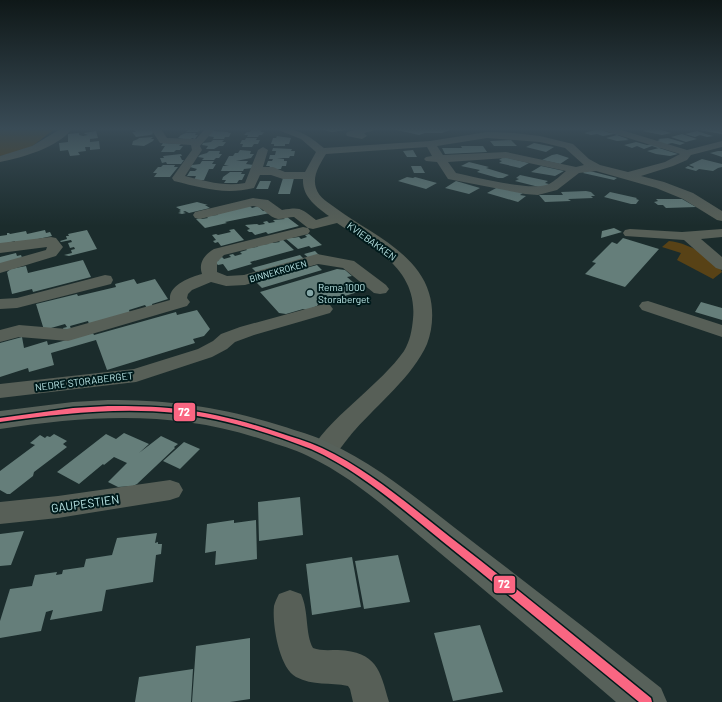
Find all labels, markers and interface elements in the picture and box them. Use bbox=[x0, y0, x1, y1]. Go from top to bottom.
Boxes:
street label: KVIEBAKKEN bbox=[345, 219, 399, 263]
street label: BINNEKROKEN bbox=[248, 258, 308, 284]
place label: Rema 1000 Storaberget bbox=[318, 281, 370, 305]
marker: Rema 1000 Storaberget bbox=[305, 288, 315, 298]
street label: NEDRE STORABERGET bbox=[34, 369, 134, 393]
line badge: 72 bbox=[173, 402, 196, 422]
text: 72 bbox=[178, 405, 190, 418]
street label: GAUPESTIEN bbox=[50, 491, 120, 515]
line badge: 72 bbox=[493, 575, 516, 594]
text: 72 bbox=[498, 577, 510, 590]

